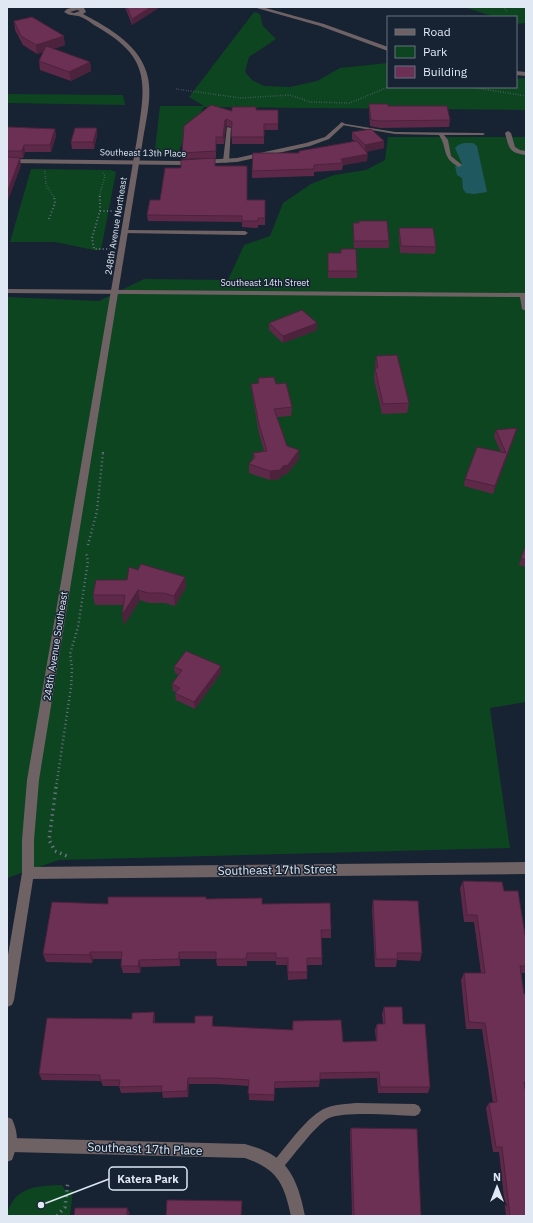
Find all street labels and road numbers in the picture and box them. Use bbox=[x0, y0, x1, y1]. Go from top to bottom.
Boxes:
street label: Southeast 13th Place bbox=[100, 146, 186, 159]
street label: 248th Avenue Northeast bbox=[102, 176, 129, 276]
street label: Southeast 14th Street bbox=[221, 277, 309, 288]
street label: 248th Avenue Southeast bbox=[40, 590, 71, 702]
street label: Southeast 17th Street bbox=[218, 861, 336, 878]
street label: Southeast 17th Place bbox=[87, 1139, 203, 1158]

